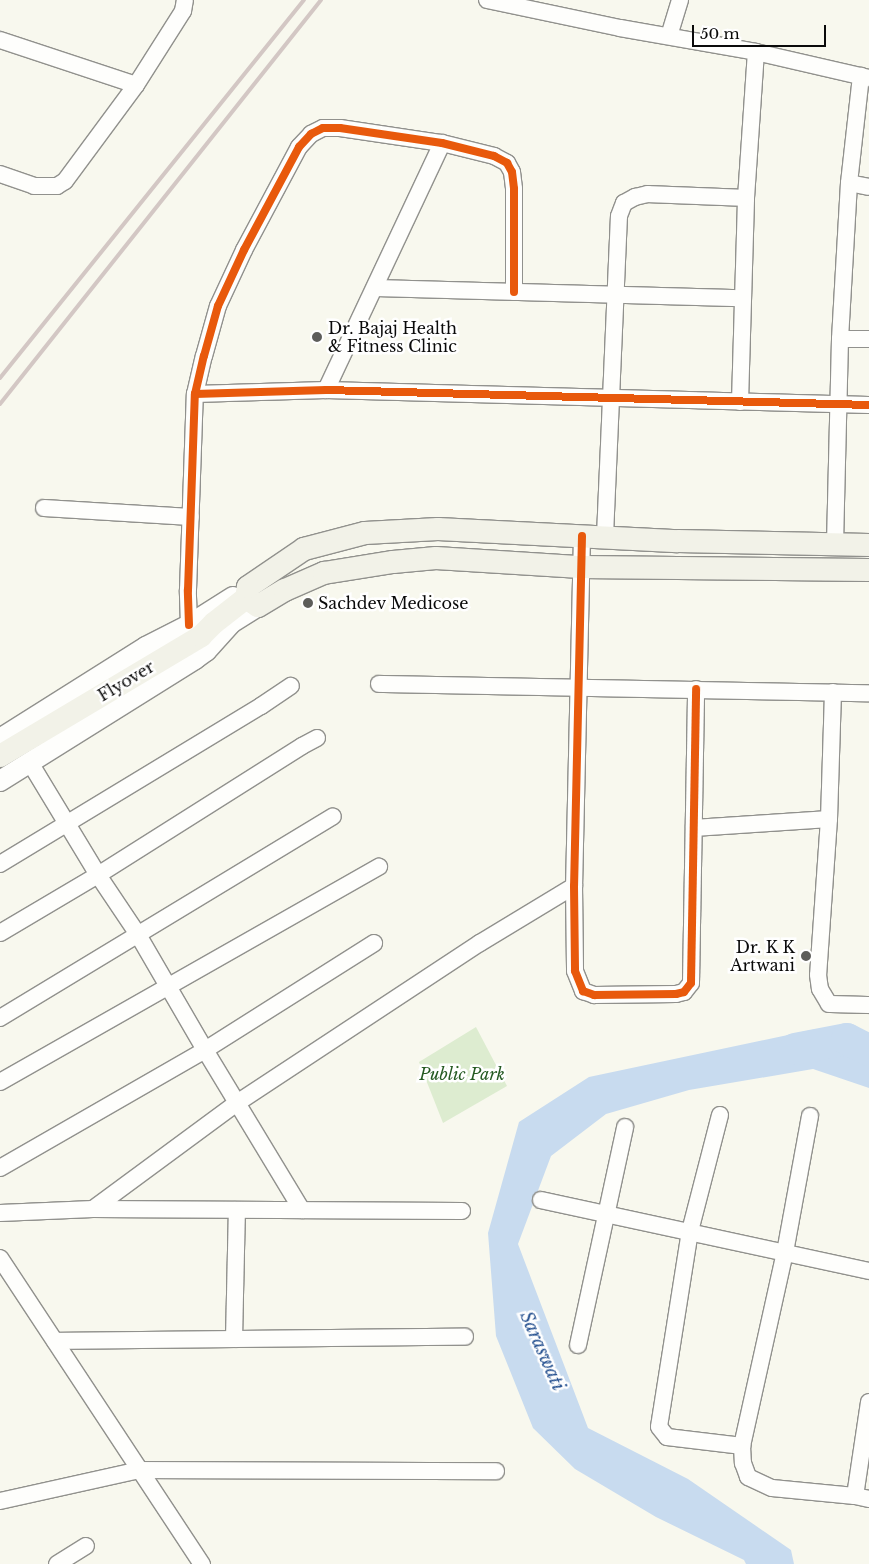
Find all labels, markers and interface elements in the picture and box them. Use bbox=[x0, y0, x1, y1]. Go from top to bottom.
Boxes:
scale bar bbox=[694, 15, 828, 47]
text: 50 m bbox=[700, 24, 740, 43]
place label: Dr. Bajaj Health & Fitness Clinic bbox=[328, 318, 457, 356]
marker: Dr. Bajaj Health & Fitness Clinic bbox=[310, 330, 324, 344]
place label: Sachdev Medicose bbox=[318, 593, 469, 613]
marker: Sachdev Medicose bbox=[302, 597, 314, 609]
street label: Flyover bbox=[94, 657, 158, 705]
place label: Dr. K K Artwani bbox=[730, 937, 795, 975]
marker: Dr. K K Artwani bbox=[799, 949, 813, 963]
park label: Public Park bbox=[419, 1064, 505, 1084]
water label: Saraswati bbox=[515, 1308, 569, 1394]

